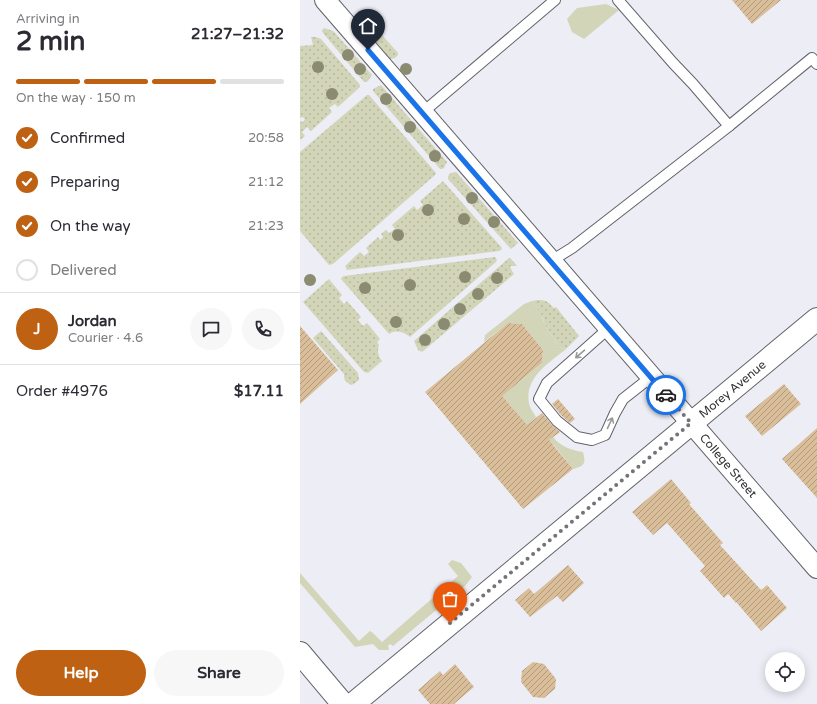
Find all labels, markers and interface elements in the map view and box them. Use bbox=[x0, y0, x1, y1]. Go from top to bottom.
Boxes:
pin bbox=[351, 9, 385, 50]
text: Arriving in bbox=[16, 11, 80, 27]
icon: home bbox=[357, 15, 379, 37]
text: 21:27–21:32 bbox=[191, 25, 284, 43]
text: 2 min bbox=[16, 26, 85, 57]
text: On the way · 150 m bbox=[16, 90, 136, 106]
icon: check bbox=[16, 127, 38, 149]
text: Confirmed bbox=[50, 129, 125, 147]
text: 20:58 bbox=[248, 130, 284, 146]
icon: check bbox=[16, 171, 38, 193]
text: Preparing bbox=[50, 173, 120, 191]
text: 21:12 bbox=[248, 174, 284, 190]
icon: check bbox=[16, 215, 38, 237]
text: On the way bbox=[50, 217, 130, 235]
text: 21:23 bbox=[248, 218, 284, 234]
text: Delivered bbox=[50, 261, 117, 279]
button: chat bbox=[190, 308, 232, 350]
button: phone bbox=[242, 308, 284, 350]
text: Jordan bbox=[68, 312, 117, 330]
text: J bbox=[34, 320, 41, 338]
text: Courier · 4.6 bbox=[68, 330, 143, 346]
one-way arrow bbox=[574, 349, 585, 358]
street label: Morey Avenue bbox=[696, 357, 769, 421]
courier bbox=[646, 375, 686, 415]
text: Order #4976 bbox=[16, 382, 108, 400]
text: $17.11 bbox=[234, 382, 284, 400]
icon: car bbox=[655, 384, 677, 406]
one-way arrow bbox=[607, 417, 614, 429]
street label: College Street bbox=[697, 431, 760, 501]
pin bbox=[433, 582, 467, 623]
icon: bag bbox=[439, 588, 461, 610]
button: Help bbox=[16, 650, 146, 696]
button: Share bbox=[154, 650, 284, 696]
map controls bbox=[765, 652, 805, 692]
button: locate bbox=[765, 652, 805, 692]

